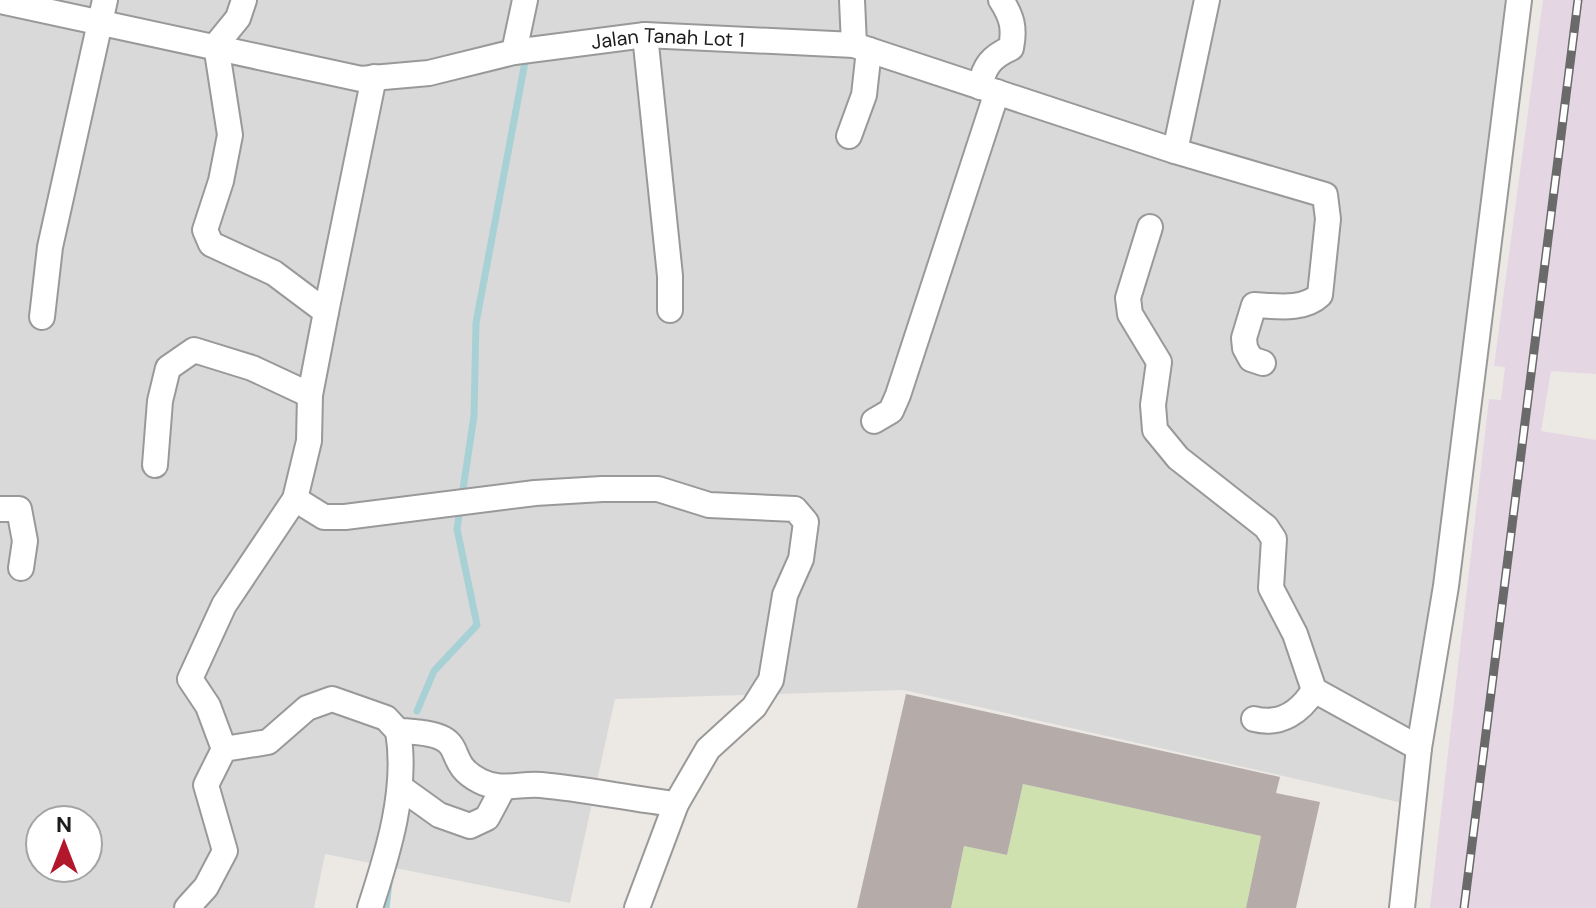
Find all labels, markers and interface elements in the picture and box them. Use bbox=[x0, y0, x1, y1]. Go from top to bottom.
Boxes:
street label: Jalan Tanah Lot 1 bbox=[590, 22, 745, 55]
north arrow bbox=[24, 804, 104, 884]
text: N bbox=[56, 810, 72, 839]

